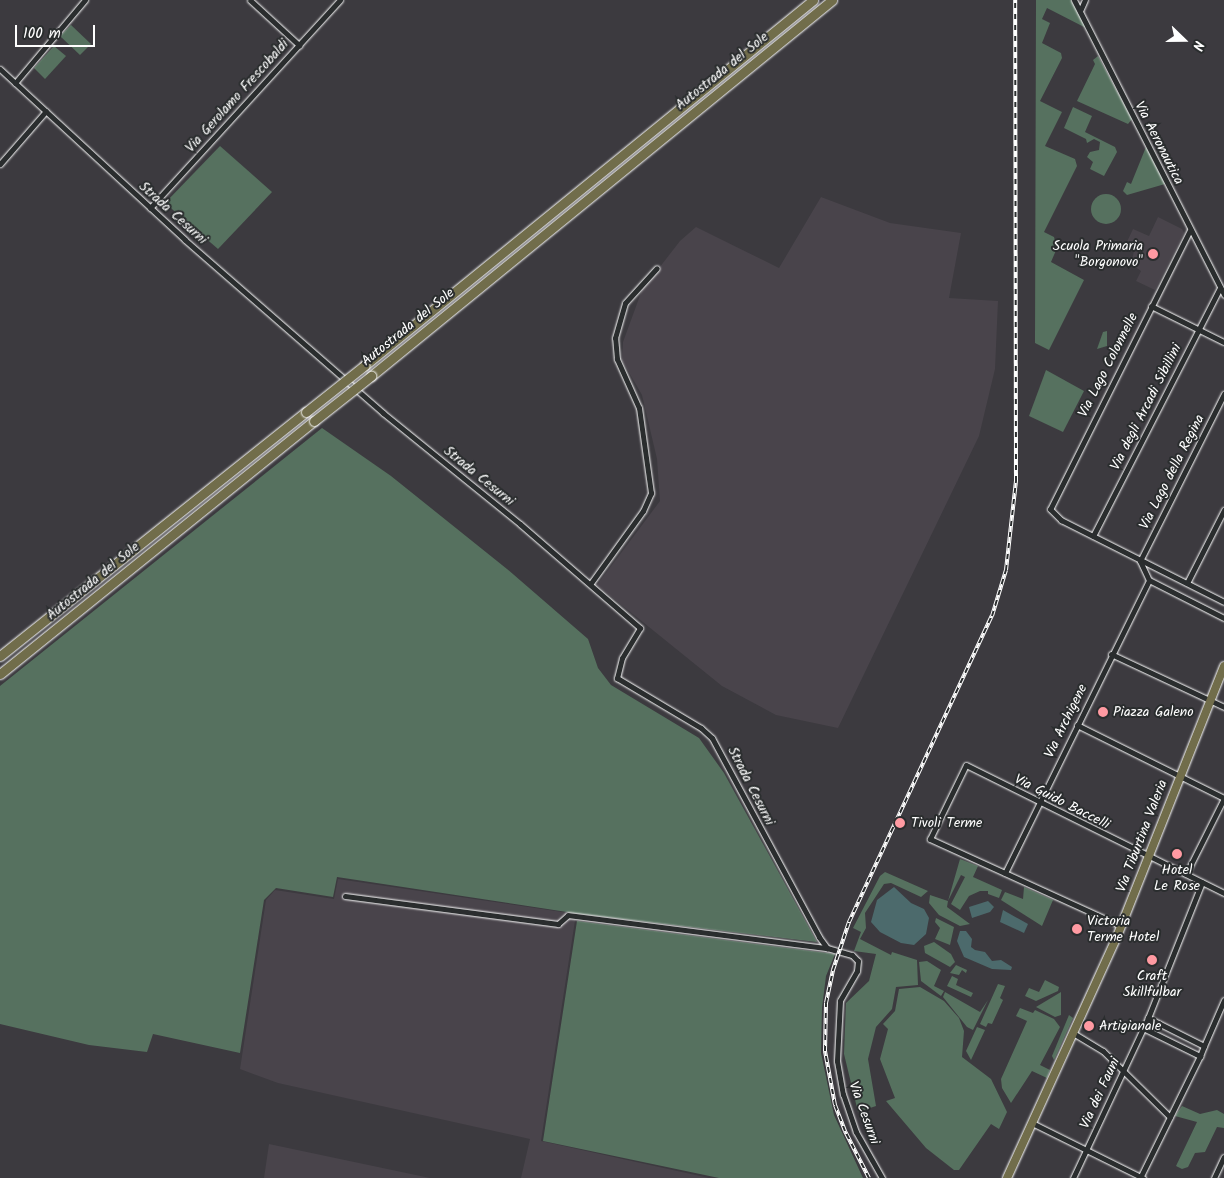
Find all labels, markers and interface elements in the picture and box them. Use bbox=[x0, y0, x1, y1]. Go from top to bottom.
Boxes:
scale bar bbox=[18, 15, 98, 47]
north arrow bbox=[1159, 15, 1209, 65]
text: 100 m bbox=[23, 22, 61, 46]
street label: Autostrada del Sole bbox=[672, 28, 772, 114]
street label: Via Gerolamo Frescobaldi bbox=[182, 36, 292, 156]
text: N bbox=[1186, 37, 1210, 54]
street label: Via Aeronautica bbox=[1131, 99, 1187, 187]
street label: Strada Cesurni bbox=[135, 178, 211, 248]
place label: Scuola Primaria "Borgonovo" bbox=[1053, 238, 1143, 270]
marker: Scuola Primaria "Borgonovo" bbox=[1147, 248, 1159, 260]
street label: Autostrada del Sole bbox=[358, 284, 458, 370]
street label: Via Lago Colonnelle bbox=[1074, 310, 1142, 420]
street label: Via degli Arcadi Sibillini bbox=[1107, 341, 1185, 473]
street label: Via Lago della Regina bbox=[1136, 412, 1208, 532]
street label: Strada Cesurni bbox=[440, 442, 518, 510]
street label: Autostrada del Sole bbox=[43, 538, 143, 624]
street label: Via Archigene bbox=[1041, 681, 1091, 761]
place label: Piazza Galeno bbox=[1113, 704, 1194, 720]
marker: Piazza Galeno bbox=[1097, 706, 1109, 718]
street label: Strada Cesurni bbox=[724, 744, 778, 828]
street label: Via Guido Baccelli bbox=[1011, 771, 1113, 833]
street label: Via Tiburtina Valeria bbox=[1113, 777, 1171, 895]
place label: Tivoli Terme bbox=[911, 815, 982, 831]
marker: Tivoli Terme bbox=[893, 816, 907, 830]
marker: Hotel Le Rose bbox=[1171, 848, 1183, 860]
place label: Hotel Le Rose bbox=[1154, 862, 1200, 894]
place label: Victoria Terme Hotel bbox=[1087, 913, 1159, 946]
marker: Victoria Terme Hotel bbox=[1071, 923, 1083, 935]
marker: Craft Skillfulbar bbox=[1146, 954, 1158, 966]
place label: Craft Skillfulbar bbox=[1123, 968, 1181, 1000]
place label: Artigianale bbox=[1099, 1018, 1161, 1034]
marker: Artigianale bbox=[1083, 1020, 1095, 1032]
street label: Via dei Fauni bbox=[1076, 1055, 1124, 1131]
street label: Via Cesurni bbox=[845, 1079, 883, 1147]

